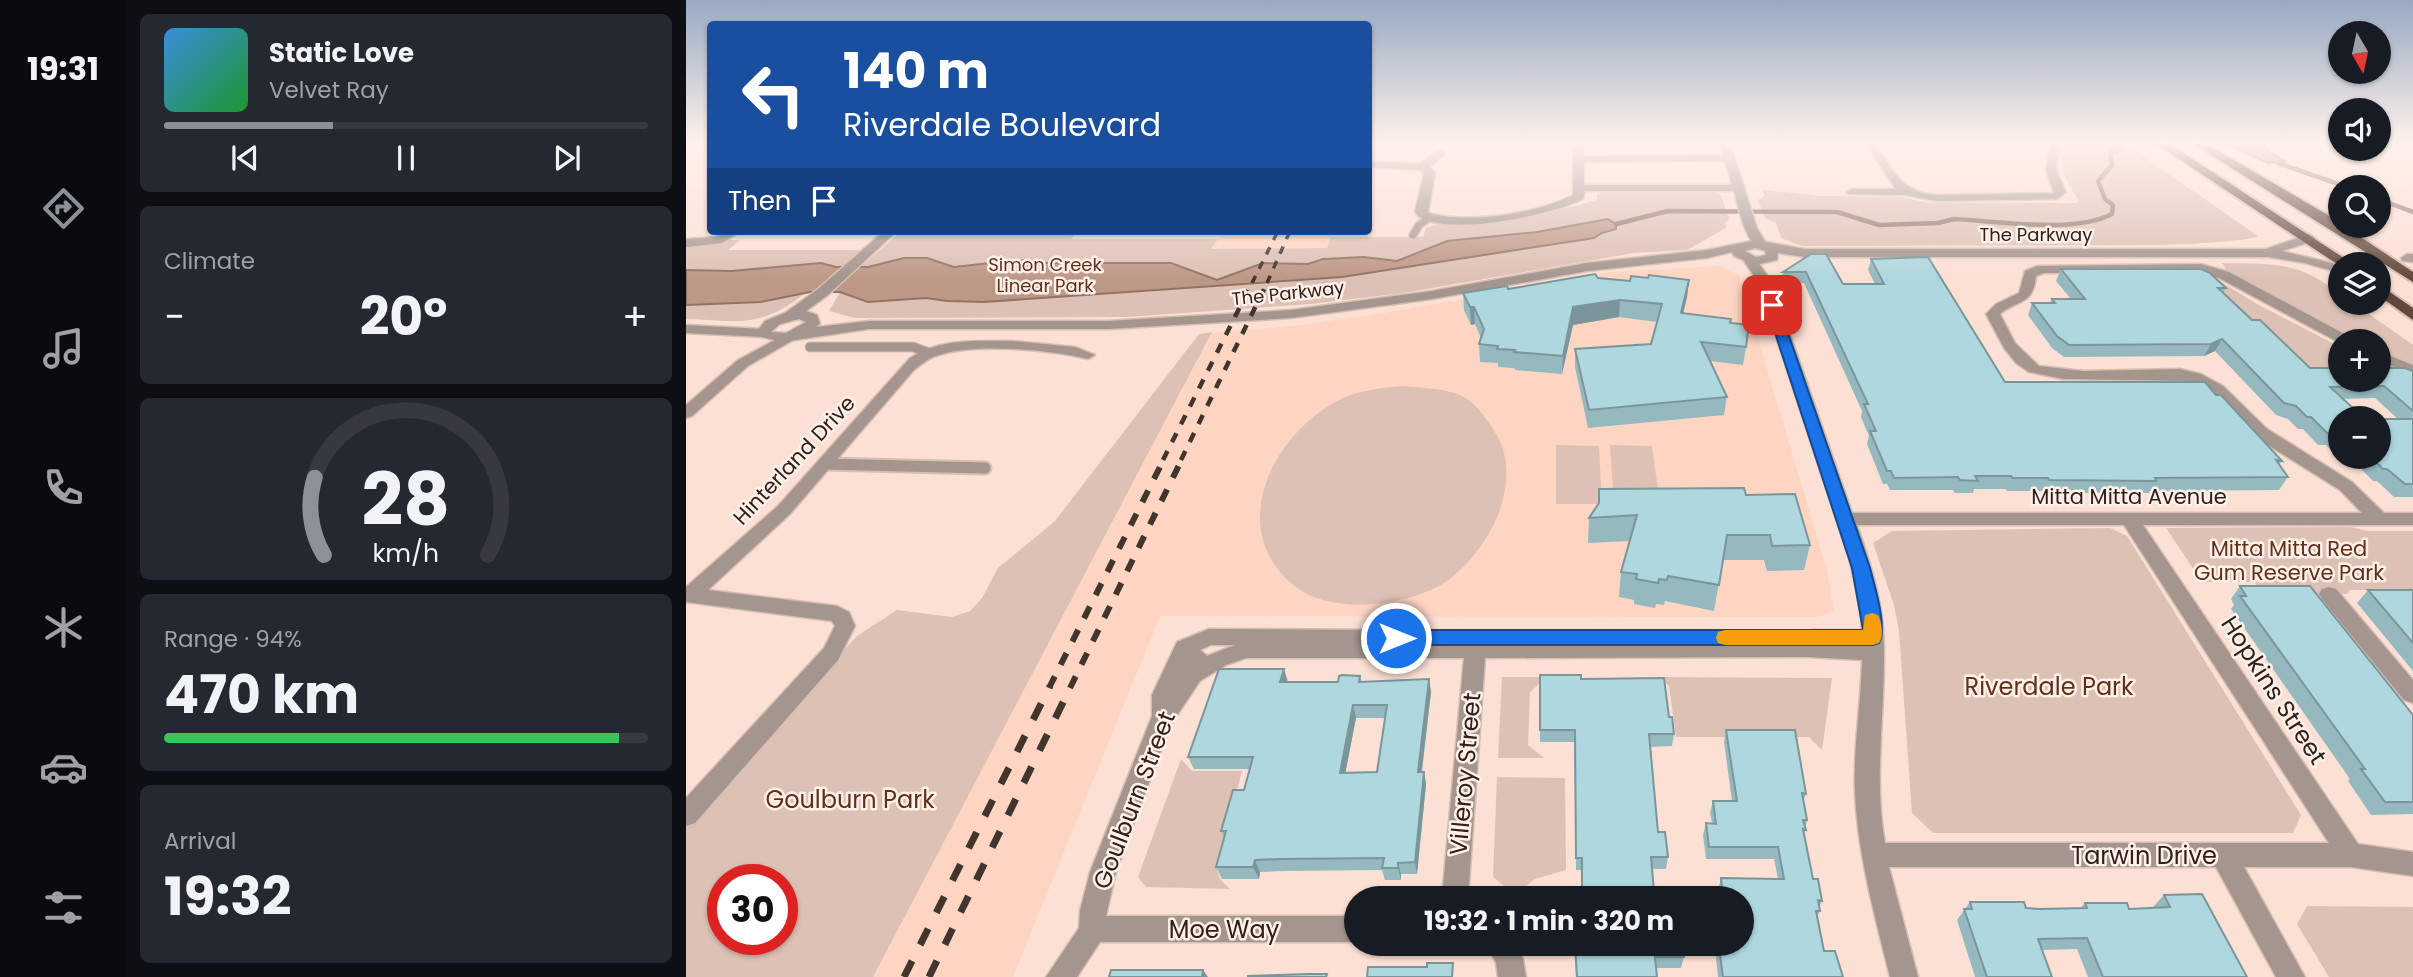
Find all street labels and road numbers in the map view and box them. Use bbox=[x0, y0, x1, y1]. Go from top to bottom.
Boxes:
street label: The Parkway bbox=[1980, 222, 2092, 247]
street label: The Parkway bbox=[1231, 275, 1345, 311]
street label: Hinterland Drive bbox=[726, 389, 862, 531]
street label: Mitta Mitta Avenue bbox=[2031, 482, 2227, 511]
street label: Hopkins Street bbox=[2214, 609, 2334, 771]
street label: Villeroy Street bbox=[1441, 691, 1489, 857]
street label: Goulburn Street bbox=[1085, 706, 1183, 894]
street label: Tarwin Drive bbox=[2071, 839, 2217, 872]
street label: Moe Way bbox=[1169, 913, 1280, 946]

